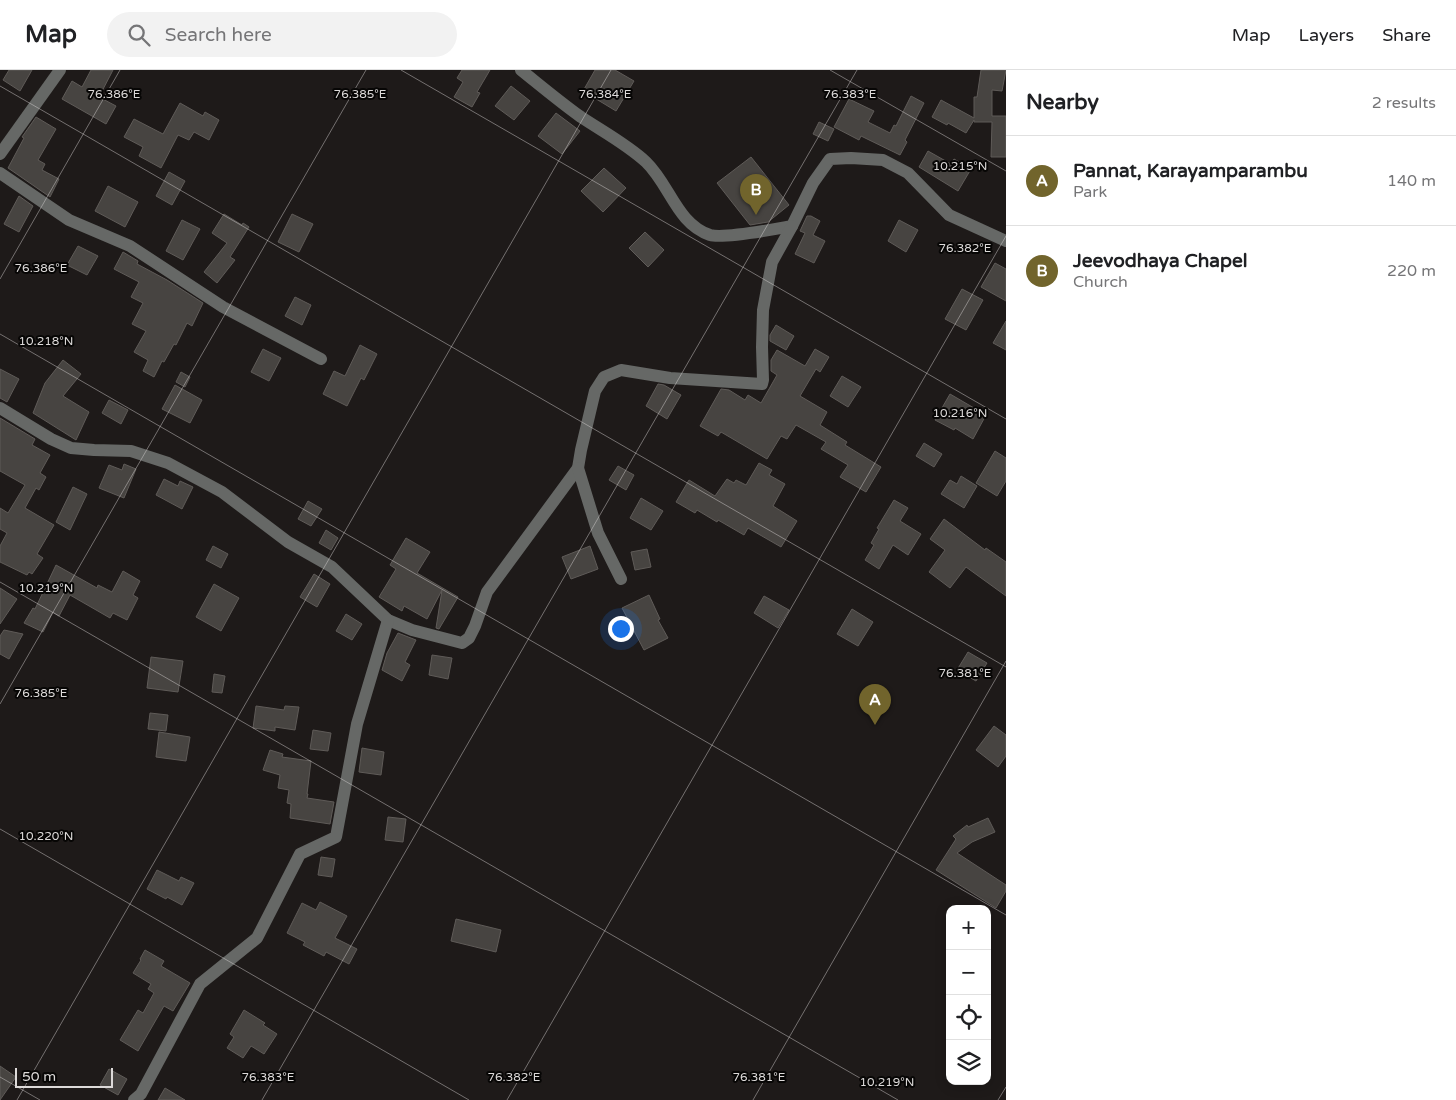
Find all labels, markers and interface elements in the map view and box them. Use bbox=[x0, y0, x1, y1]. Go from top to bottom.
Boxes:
search box bbox=[107, 12, 457, 57]
text: Map bbox=[25, 20, 77, 49]
icon: search bbox=[125, 21, 153, 49]
text: Search here bbox=[165, 24, 272, 46]
text: Map bbox=[1232, 24, 1271, 46]
text: Layers bbox=[1299, 24, 1354, 46]
text: Share bbox=[1382, 24, 1431, 46]
text: 76.386°E bbox=[88, 87, 141, 101]
text: 76.385°E bbox=[334, 87, 387, 101]
text: 76.384°E bbox=[579, 87, 632, 101]
text: 76.383°E bbox=[824, 87, 877, 101]
text: Nearby bbox=[1026, 90, 1099, 115]
text: 2 results bbox=[1372, 93, 1436, 113]
text: 10.215°N bbox=[933, 159, 987, 173]
text: Pannat, Karayamparambu bbox=[1073, 160, 1308, 182]
text: A bbox=[1036, 171, 1048, 191]
text: 140 m bbox=[1387, 171, 1436, 191]
pin: B bbox=[740, 174, 772, 215]
text: Park bbox=[1073, 182, 1107, 202]
text: 76.382°E bbox=[939, 241, 992, 255]
text: Jeevodhaya Chapel bbox=[1073, 250, 1247, 272]
text: 76.386°E bbox=[15, 261, 68, 275]
text: B bbox=[1036, 261, 1048, 281]
text: 220 m bbox=[1387, 261, 1436, 281]
text: Church bbox=[1073, 272, 1128, 292]
text: 10.218°N bbox=[19, 334, 73, 348]
text: 10.216°N bbox=[933, 406, 987, 420]
text: 10.219°N bbox=[19, 581, 73, 595]
your location bbox=[608, 616, 634, 642]
text: 76.381°E bbox=[939, 666, 992, 680]
pin: A bbox=[859, 684, 891, 725]
text: 76.385°E bbox=[15, 686, 68, 700]
text: 10.220°N bbox=[19, 829, 73, 843]
map controls bbox=[946, 905, 991, 1085]
button: + bbox=[946, 905, 991, 950]
button: − bbox=[946, 950, 991, 995]
button: locate bbox=[946, 995, 991, 1040]
button: layers bbox=[946, 1040, 991, 1085]
scale bar bbox=[15, 1065, 112, 1088]
text: 50 m bbox=[22, 1068, 56, 1085]
text: 76.383°E bbox=[242, 1070, 295, 1084]
text: 76.382°E bbox=[488, 1070, 541, 1084]
text: 76.381°E bbox=[733, 1070, 786, 1084]
text: 10.219°N bbox=[860, 1075, 914, 1089]

